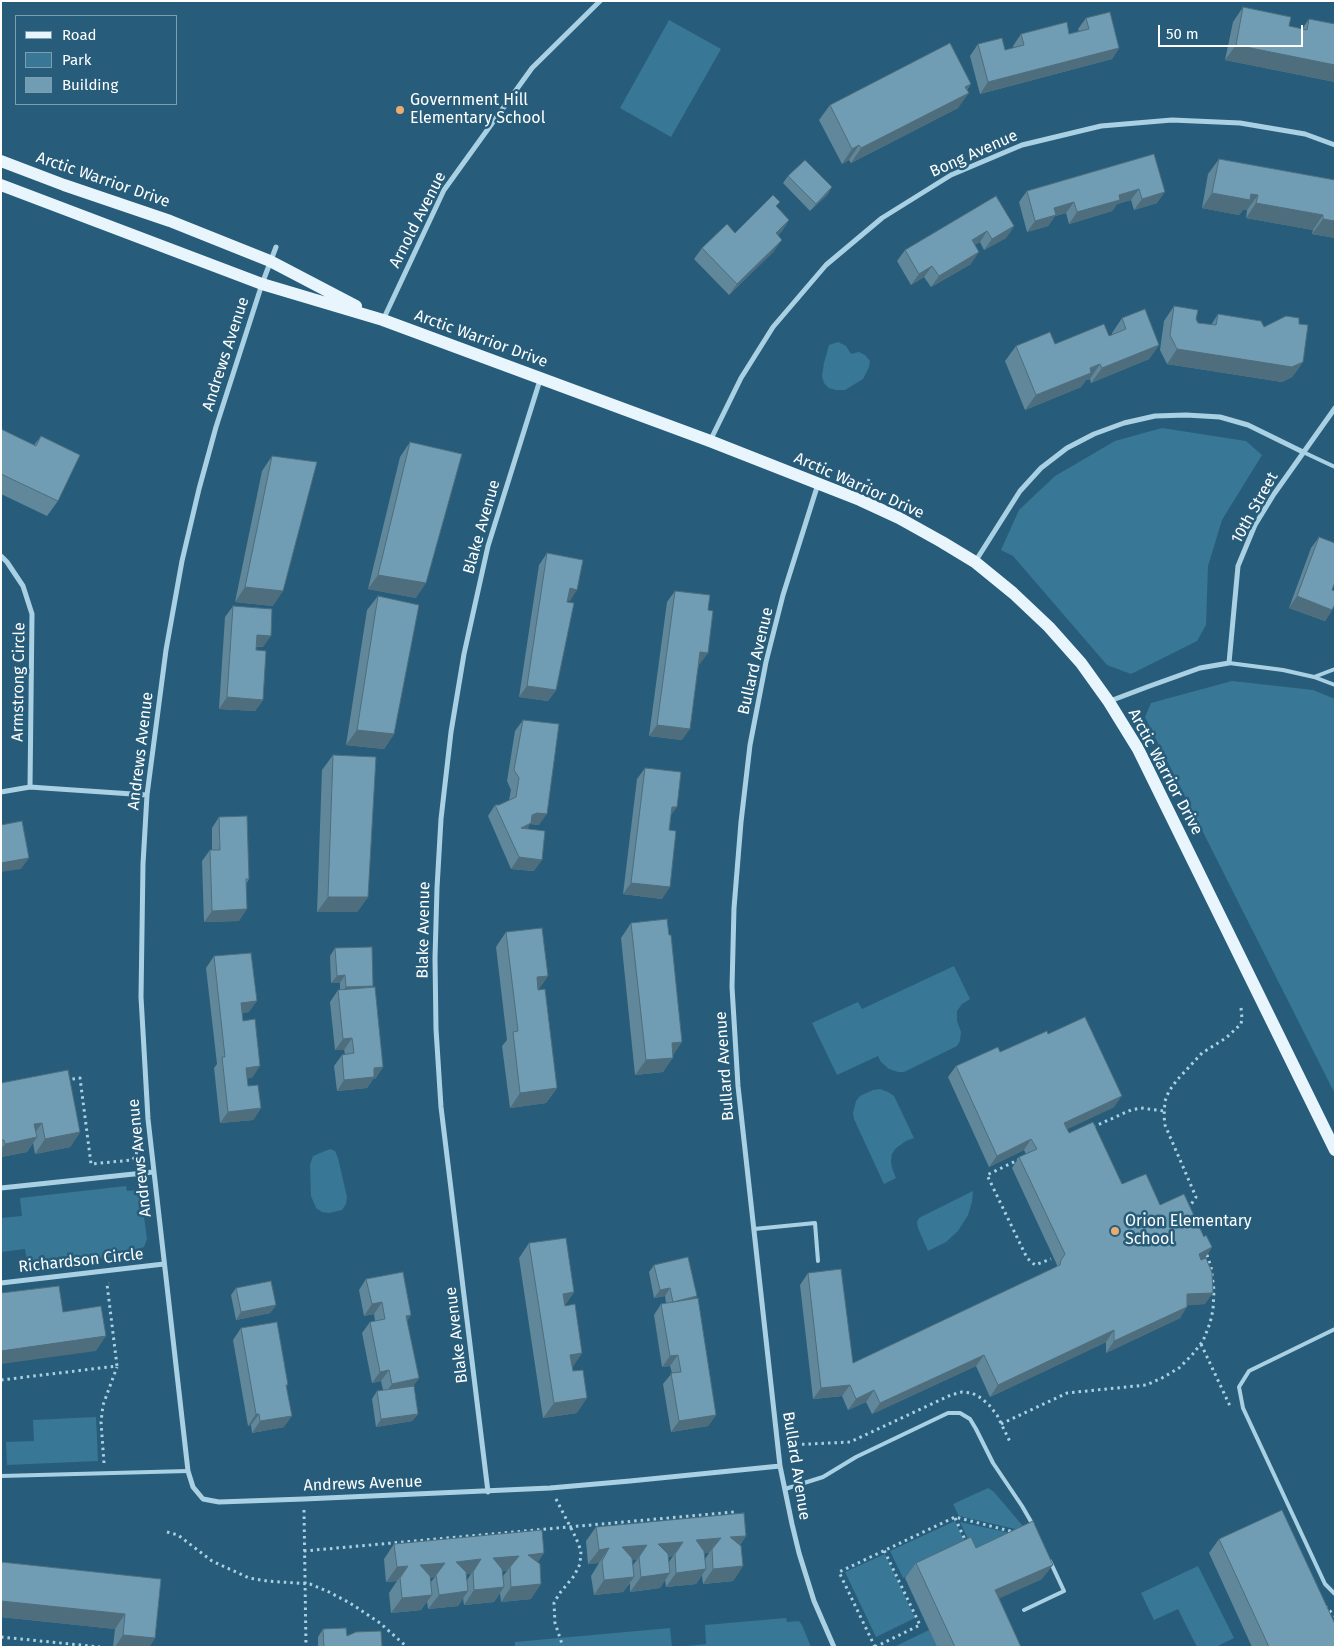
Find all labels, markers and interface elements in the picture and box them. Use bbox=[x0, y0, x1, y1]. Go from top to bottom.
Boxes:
legend bbox=[15, 15, 178, 105]
scale bar bbox=[1161, 15, 1306, 47]
text: 50 m bbox=[1166, 25, 1199, 43]
text: Road bbox=[62, 26, 97, 44]
text: Park bbox=[62, 51, 92, 69]
text: Building bbox=[62, 76, 118, 94]
place label: Government Hill Elementary School bbox=[410, 91, 545, 129]
marker: Government Hill Elementary School bbox=[394, 104, 406, 116]
street label: Bong Avenue bbox=[927, 126, 1021, 182]
street label: Arctic Warrior Drive bbox=[34, 148, 172, 212]
street label: Arnold Avenue bbox=[385, 169, 451, 271]
street label: Andrews Avenue bbox=[199, 295, 253, 413]
street label: Arctic Warrior Drive bbox=[412, 306, 550, 372]
street label: Arctic Warrior Drive bbox=[791, 449, 927, 523]
street label: 10th Street bbox=[1228, 469, 1282, 547]
street label: Blake Avenue bbox=[459, 478, 505, 576]
street label: Bullard Avenue bbox=[734, 605, 778, 717]
street label: Armstrong Circle bbox=[8, 622, 30, 742]
street label: Andrews Avenue bbox=[124, 691, 158, 811]
street label: Arctic Warrior Drive bbox=[1124, 706, 1206, 838]
street label: Blake Avenue bbox=[414, 881, 434, 979]
street label: Bullard Avenue bbox=[712, 1011, 738, 1121]
street label: Andrews Avenue bbox=[124, 1098, 156, 1218]
place label: Orion Elementary School bbox=[1125, 1212, 1252, 1250]
marker: Orion Elementary School bbox=[1109, 1225, 1121, 1237]
street label: Richardson Circle bbox=[17, 1245, 145, 1277]
street label: Blake Avenue bbox=[442, 1286, 472, 1384]
street label: Bullard Avenue bbox=[778, 1410, 814, 1522]
street label: Andrews Avenue bbox=[303, 1472, 423, 1496]

